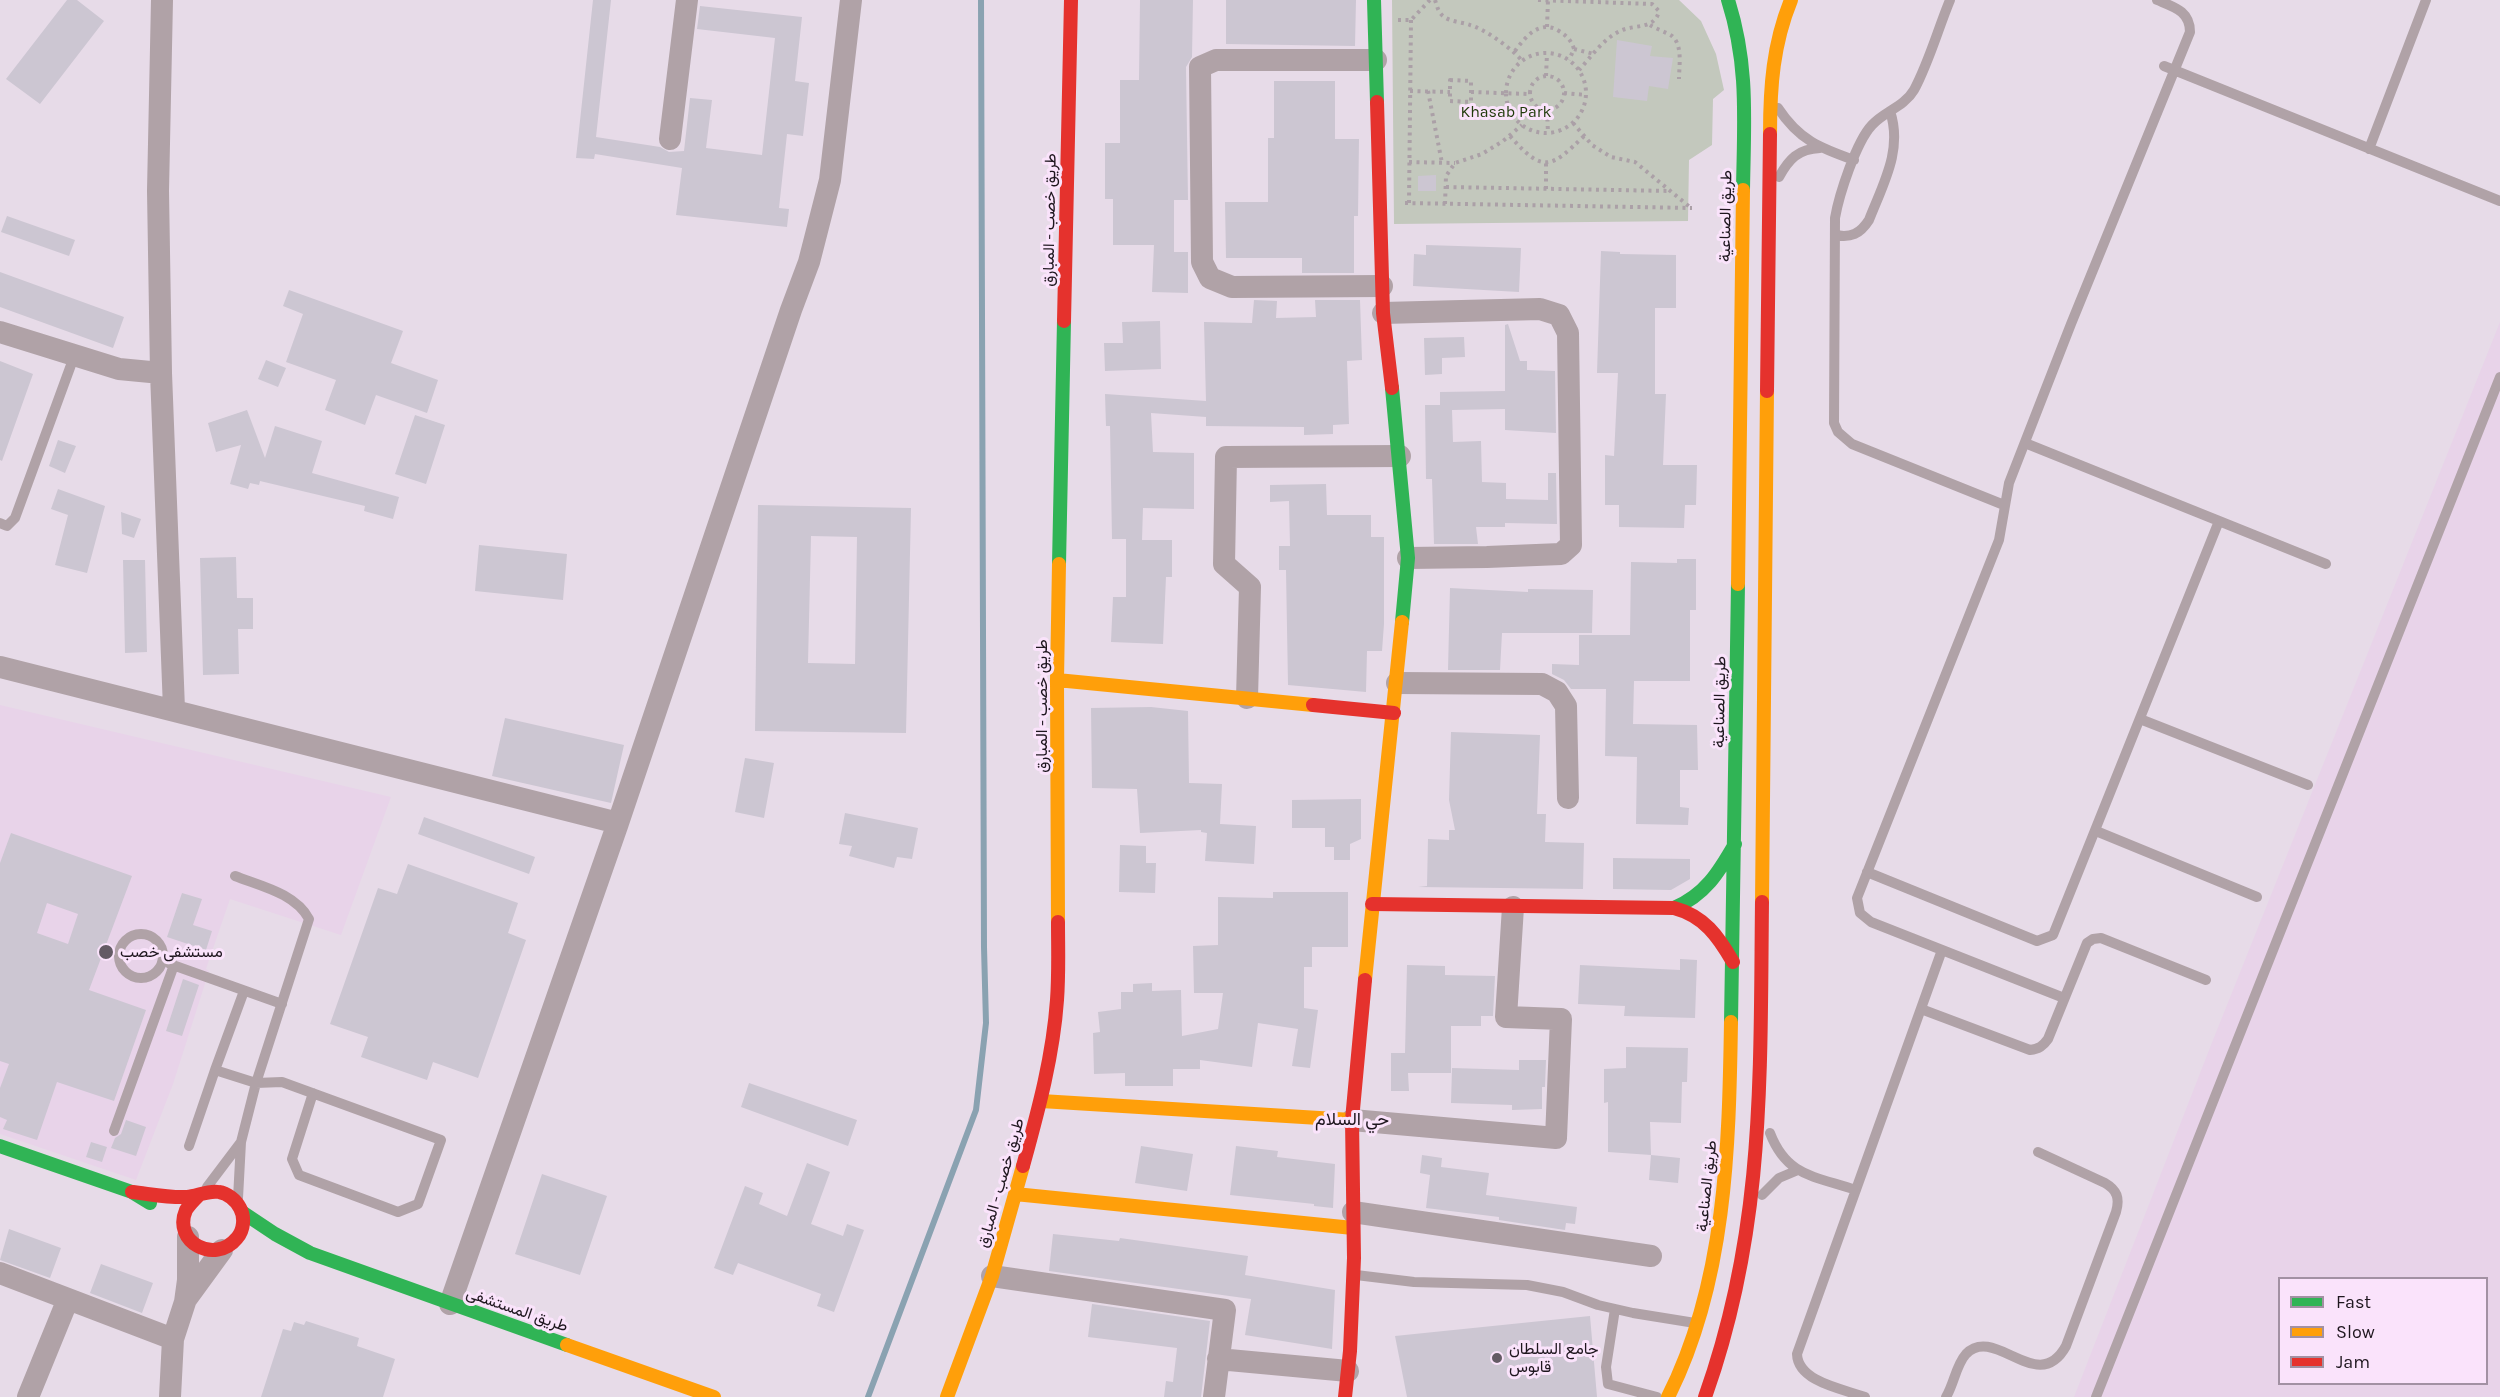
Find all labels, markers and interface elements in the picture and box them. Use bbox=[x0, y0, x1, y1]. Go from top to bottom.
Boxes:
park label: Khasab Park bbox=[1460, 102, 1552, 122]
street label: طريق خصب - المبارق bbox=[1039, 153, 1061, 287]
street label: طريق الصناعية bbox=[1716, 170, 1736, 262]
street label: طريق خصب - المبارق bbox=[1032, 639, 1052, 773]
street label: طريق الصناعية bbox=[1710, 656, 1730, 748]
place label: مستشفى خصب bbox=[120, 942, 223, 962]
marker: مستشفى خصب bbox=[97, 943, 115, 961]
district label: حي السلام bbox=[1315, 1109, 1389, 1131]
street label: طريق خصب - المبارق bbox=[973, 1116, 1029, 1250]
street label: طريق الصناعية bbox=[1693, 1139, 1721, 1233]
legend bbox=[2278, 1277, 2488, 1385]
street label: طريق المستشفى bbox=[464, 1284, 570, 1336]
text: Fast bbox=[2336, 1291, 2371, 1313]
text: Slow bbox=[2336, 1321, 2375, 1343]
place label: جامع السلطان قابوس bbox=[1509, 1339, 1599, 1377]
marker: جامع السلطان قابوس bbox=[1490, 1351, 1504, 1365]
text: Jam bbox=[2336, 1351, 2370, 1373]

